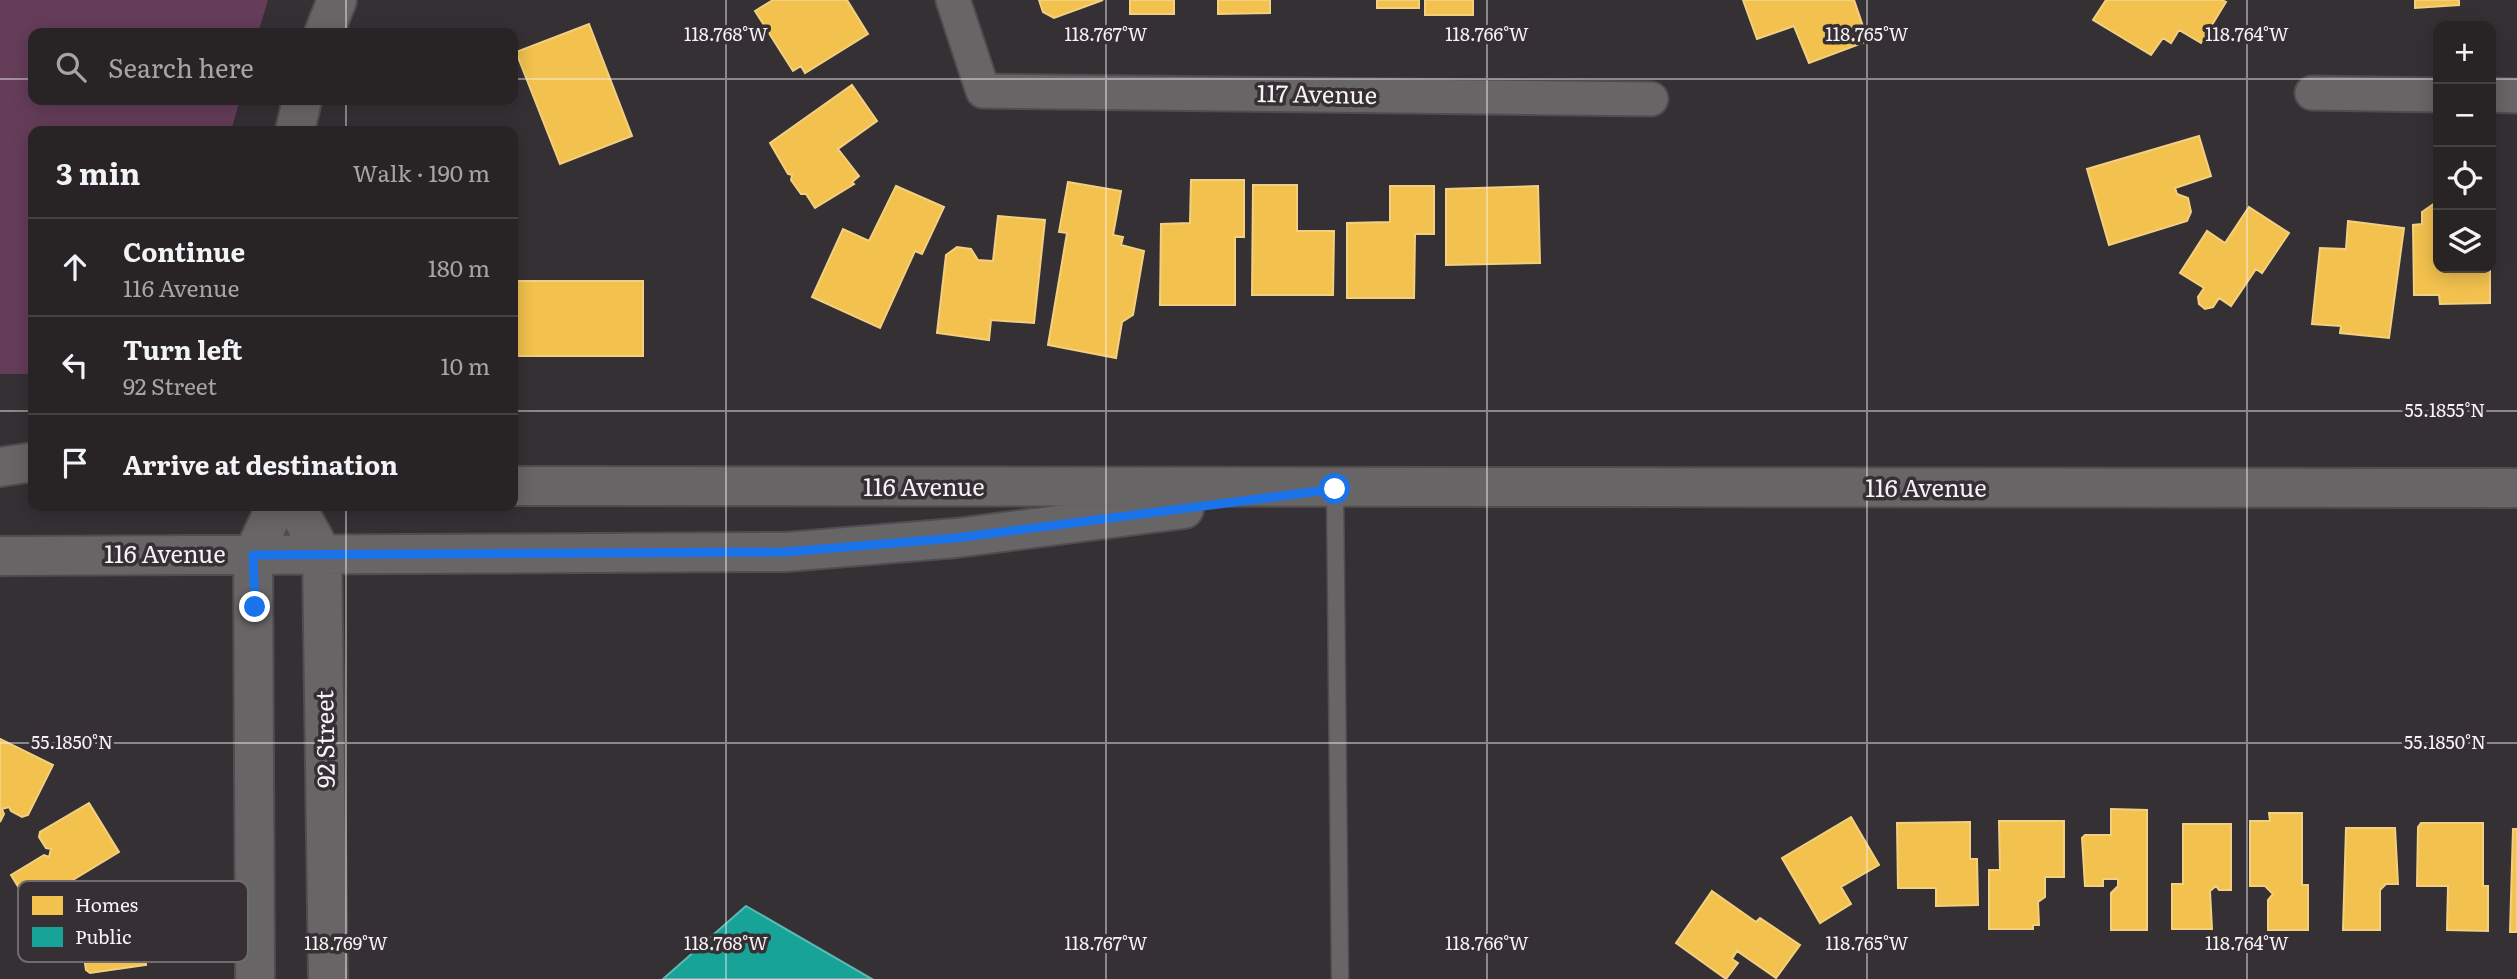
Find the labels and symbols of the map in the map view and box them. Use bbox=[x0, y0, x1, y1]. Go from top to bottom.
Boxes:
text: 118.768°W bbox=[684, 20, 768, 47]
text: 118.767°W bbox=[1065, 20, 1148, 47]
text: 118.766°W bbox=[1445, 20, 1529, 47]
text: 118.765°W bbox=[1826, 20, 1909, 47]
text: 118.764°W bbox=[2205, 20, 2289, 47]
street label: 117 Avenue bbox=[1257, 74, 1377, 111]
text: 55.1855°N bbox=[2405, 396, 2485, 423]
street label: 116 Avenue bbox=[863, 468, 985, 503]
street label: 116 Avenue bbox=[1865, 469, 1987, 504]
route start bbox=[1319, 473, 1350, 504]
street label: 116 Avenue bbox=[104, 535, 226, 570]
route end bbox=[239, 591, 270, 622]
street label: 92 Street bbox=[305, 690, 342, 788]
text: 55.1850°N bbox=[31, 728, 113, 755]
text: 55.1850°N bbox=[2404, 728, 2486, 755]
legend bbox=[18, 881, 248, 962]
text: Homes bbox=[75, 890, 139, 918]
text: Public bbox=[75, 922, 132, 950]
text: 118.769°W bbox=[304, 929, 388, 956]
text: 118.768°W bbox=[684, 929, 768, 956]
text: 118.767°W bbox=[1065, 929, 1148, 956]
text: 118.766°W bbox=[1445, 929, 1529, 956]
text: 118.765°W bbox=[1826, 929, 1909, 956]
text: 118.764°W bbox=[2205, 929, 2289, 956]

